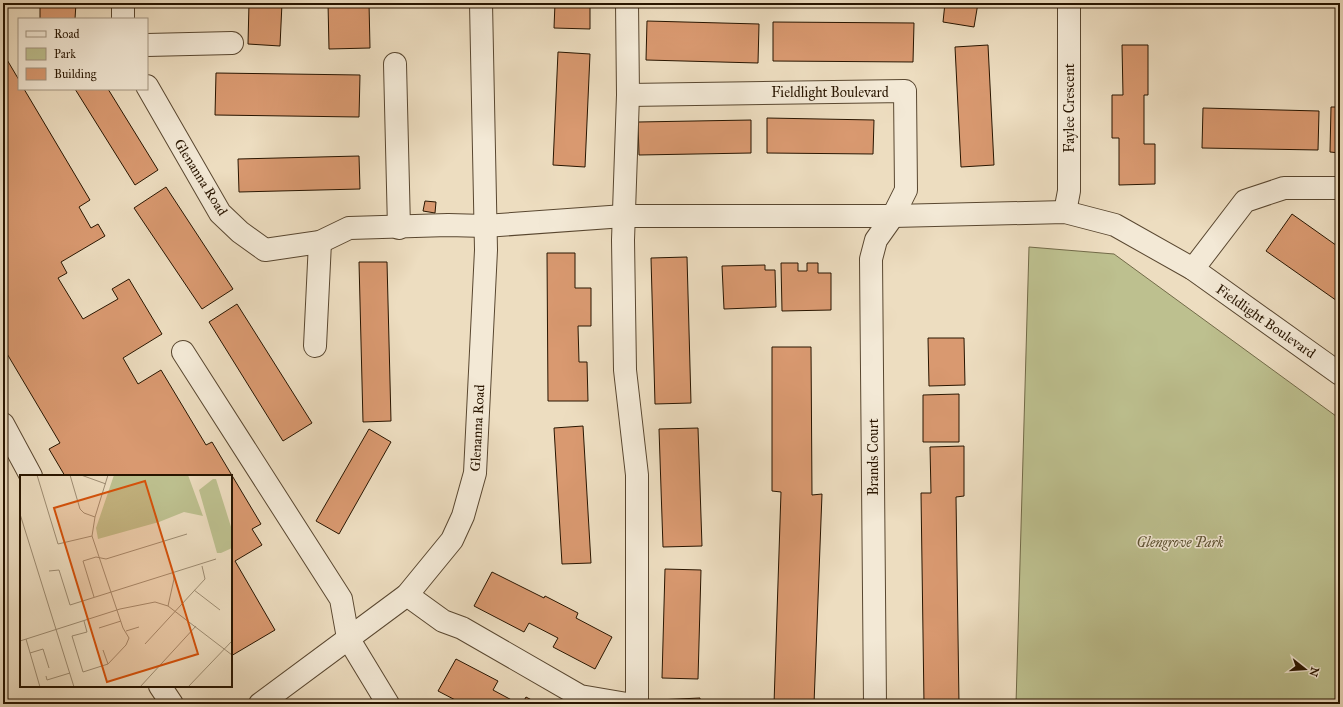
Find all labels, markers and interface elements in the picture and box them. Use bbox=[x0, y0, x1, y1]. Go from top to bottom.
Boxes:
legend bbox=[18, 18, 148, 90]
text: Road bbox=[54, 27, 80, 41]
text: Park bbox=[54, 47, 76, 61]
street label: Faylee Crescent bbox=[1061, 63, 1078, 153]
text: Building bbox=[54, 67, 97, 82]
street label: Fieldlight Boulevard bbox=[771, 84, 889, 101]
street label: Glenanna Road bbox=[170, 136, 231, 219]
street label: Fieldlight Boulevard bbox=[1213, 281, 1319, 362]
street label: Glenanna Road bbox=[467, 384, 488, 472]
street label: Brands Court bbox=[865, 418, 882, 496]
inset map bbox=[20, 475, 232, 687]
park label: Glengrove Park bbox=[1136, 534, 1224, 551]
north arrow bbox=[1285, 649, 1325, 689]
text: N bbox=[1306, 665, 1322, 679]

